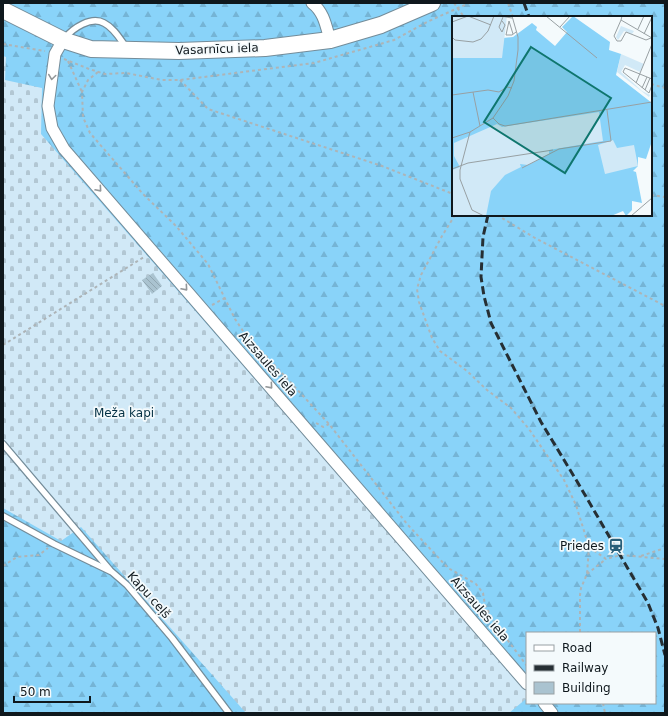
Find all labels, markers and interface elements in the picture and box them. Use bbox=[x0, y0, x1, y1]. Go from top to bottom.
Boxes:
inset map bbox=[452, 16, 652, 216]
street label: Vasarnīcu iela bbox=[175, 41, 259, 57]
one-way arrow bbox=[48, 74, 57, 80]
one-way arrow bbox=[95, 185, 102, 192]
one-way arrow bbox=[180, 283, 187, 290]
street label: Aizsaules iela bbox=[236, 329, 300, 399]
one-way arrow bbox=[265, 381, 272, 389]
park label: Meža kapi bbox=[94, 406, 154, 420]
station icon: Priedes bbox=[607, 537, 625, 555]
place label: Priedes bbox=[560, 539, 604, 553]
street label: Kapu ceļš bbox=[125, 569, 173, 621]
street label: Aizsaules iela bbox=[448, 574, 512, 644]
legend bbox=[526, 632, 656, 704]
text: Road bbox=[562, 641, 592, 655]
text: Railway bbox=[562, 661, 608, 675]
scale bar bbox=[14, 678, 90, 704]
text: Building bbox=[562, 681, 611, 695]
text: 50 m bbox=[20, 685, 51, 699]

